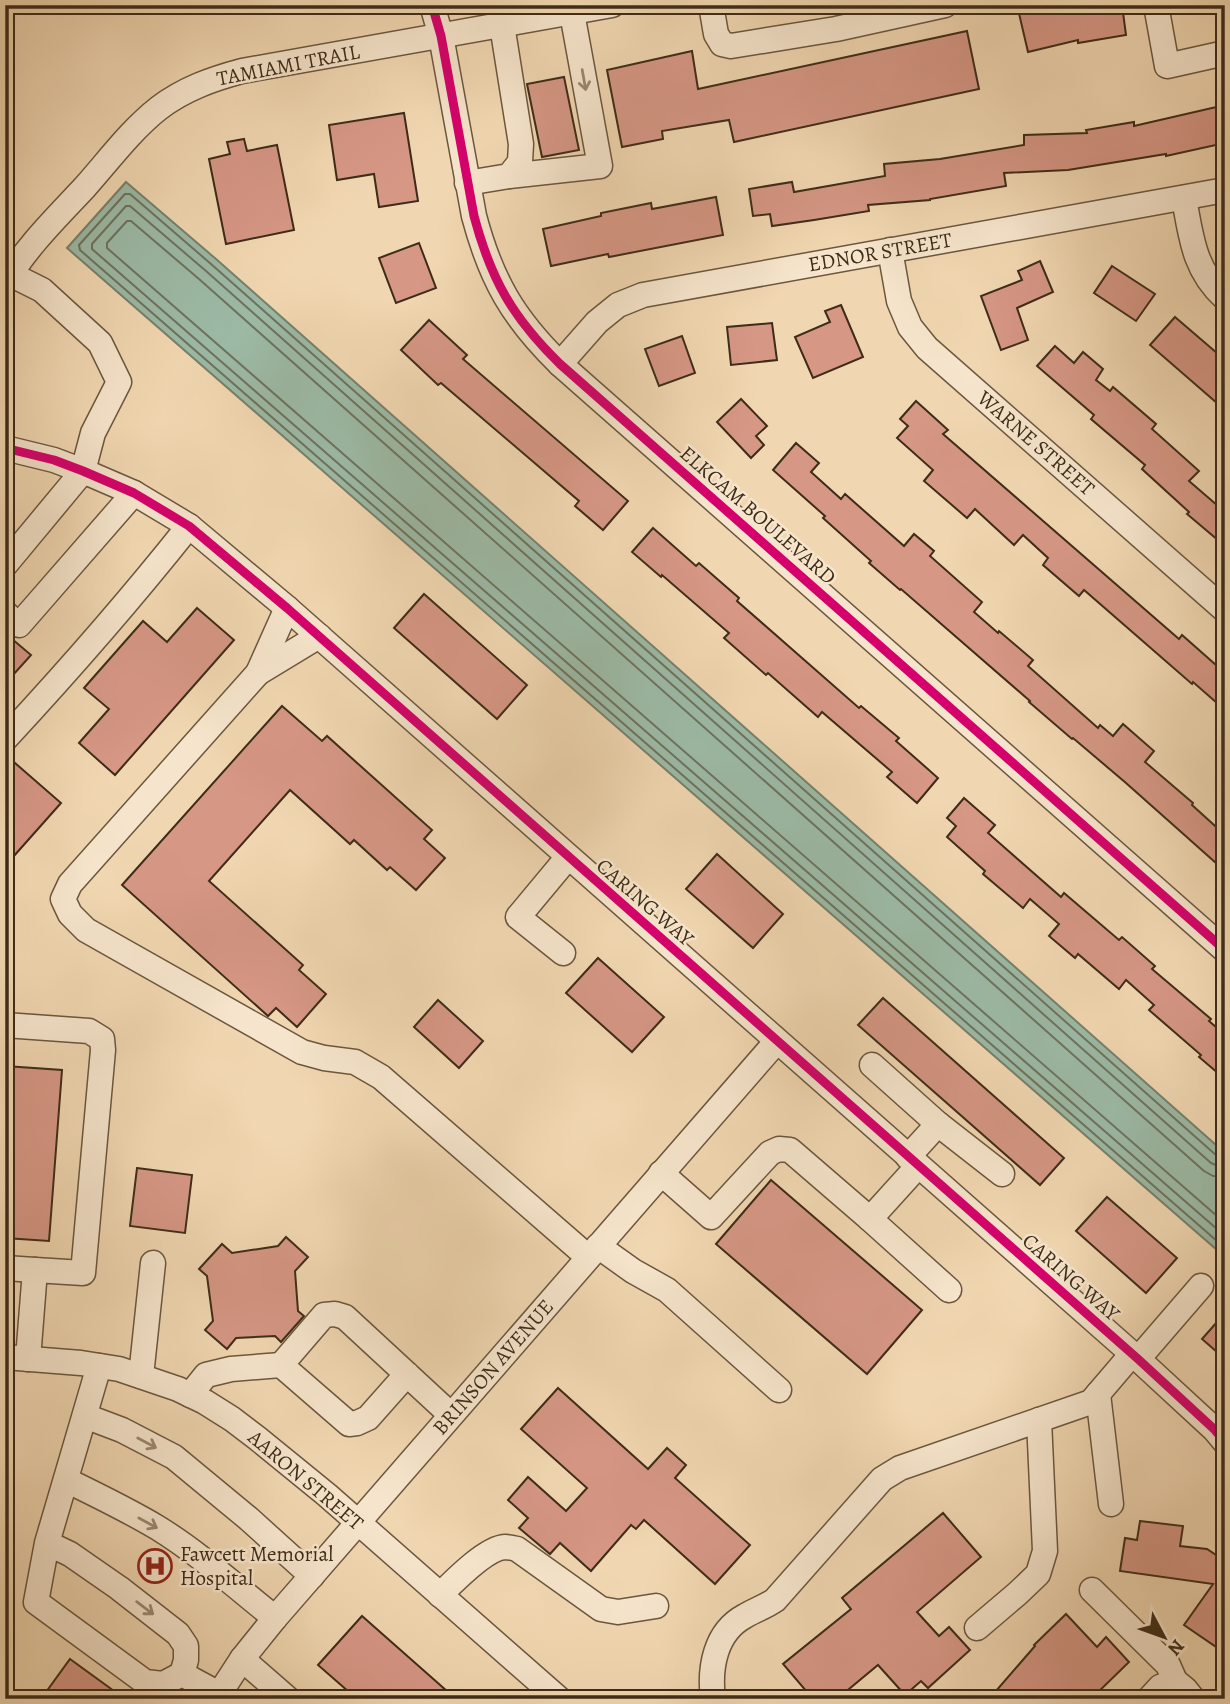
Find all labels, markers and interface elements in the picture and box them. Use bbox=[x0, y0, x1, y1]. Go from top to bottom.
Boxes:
street label: TAMIAMI TRAIL bbox=[214, 37, 362, 93]
one-way arrow bbox=[578, 68, 591, 91]
street label: EDNOR STREET bbox=[806, 225, 955, 278]
street label: WARNE STREET bbox=[971, 384, 1101, 502]
street label: ELKCAM BOULEVARD bbox=[674, 439, 842, 591]
street label: CARING WAY bbox=[590, 852, 700, 953]
street label: CARING WAY bbox=[1016, 1227, 1126, 1328]
street label: BRINSON AVENUE bbox=[426, 1293, 560, 1441]
street label: AARON STREET bbox=[242, 1423, 370, 1537]
one-way arrow bbox=[136, 1437, 157, 1450]
one-way arrow bbox=[137, 1517, 158, 1530]
place label: Fawcett Memorial Hospital bbox=[180, 1540, 333, 1592]
hospital icon: Fawcett Memorial Hospital bbox=[136, 1547, 174, 1585]
one-way arrow bbox=[135, 1600, 154, 1615]
north arrow bbox=[1128, 1602, 1198, 1672]
text: N bbox=[1162, 1634, 1190, 1661]

